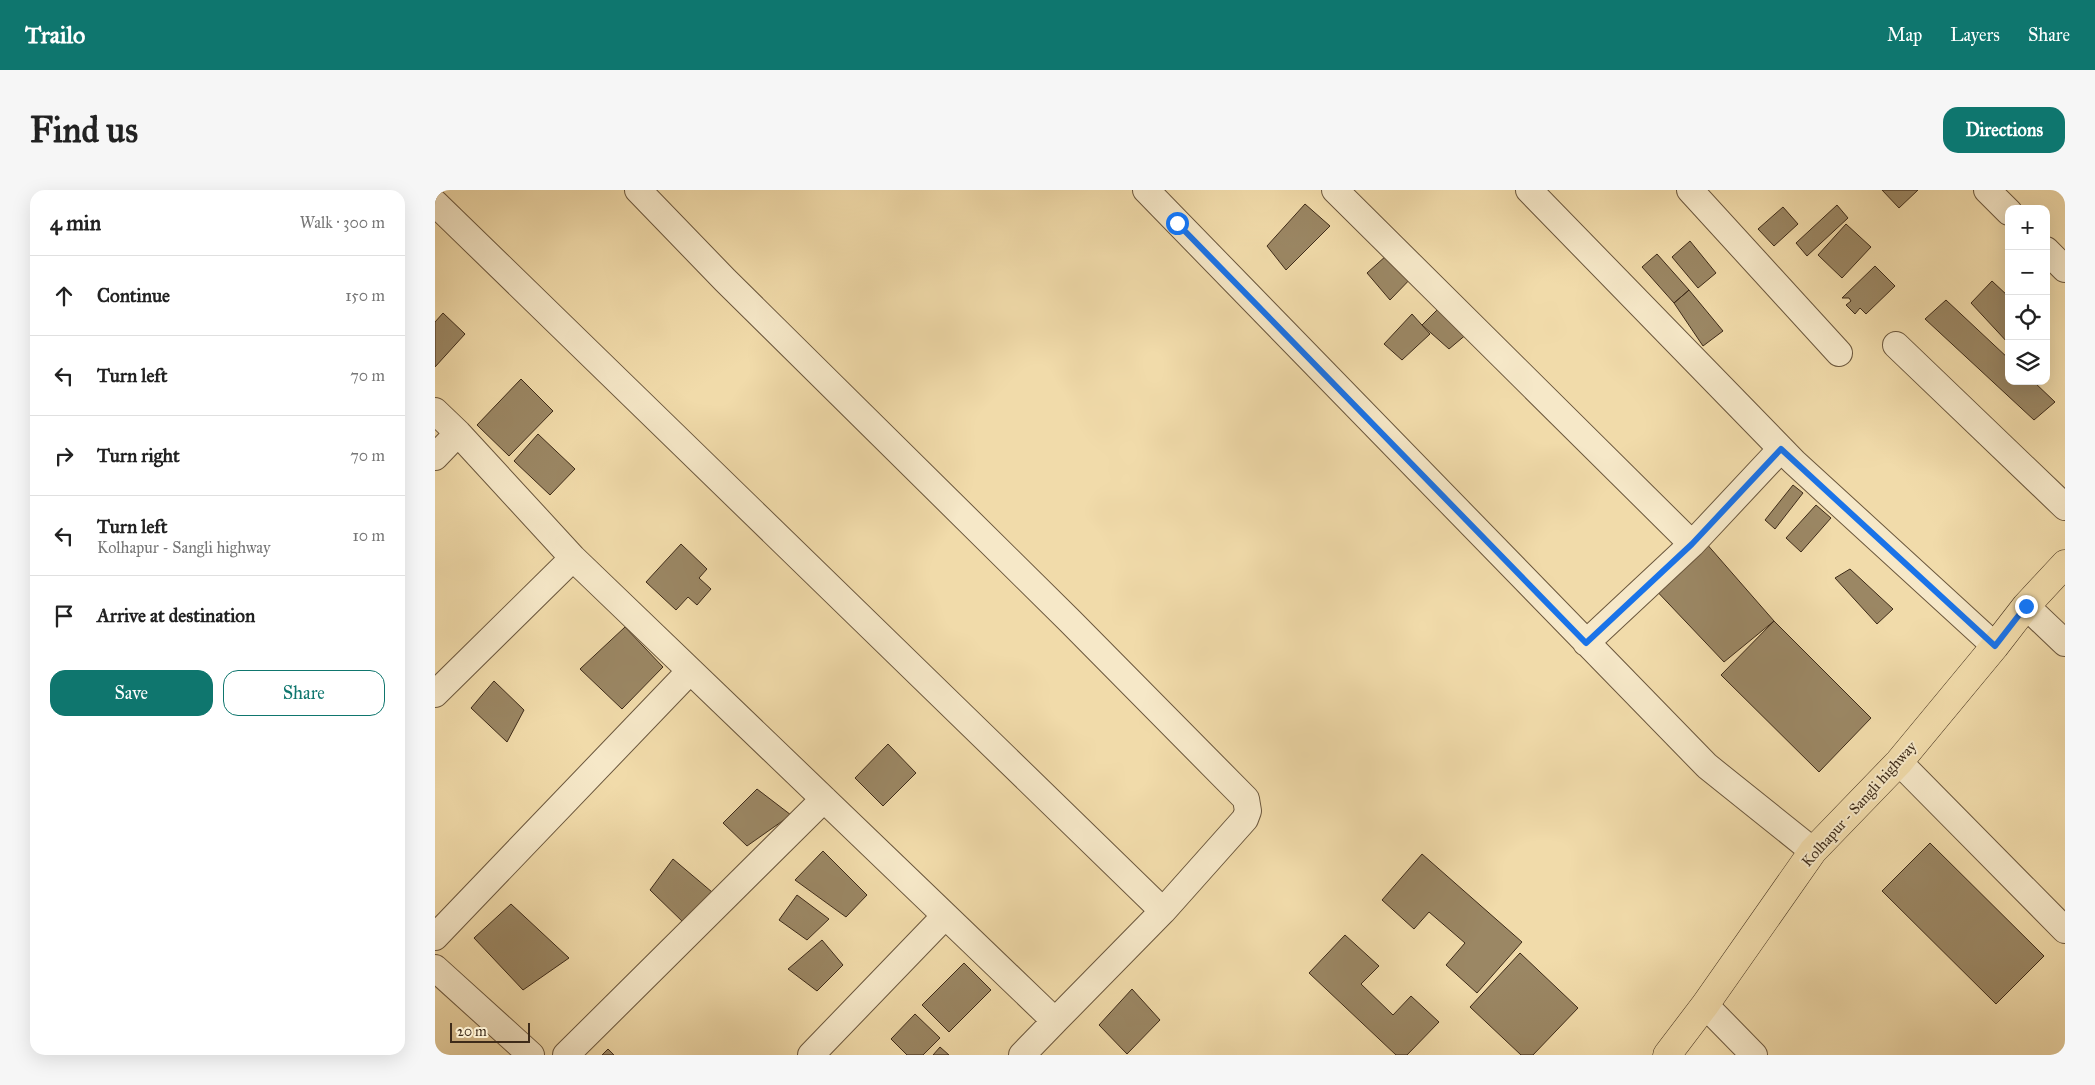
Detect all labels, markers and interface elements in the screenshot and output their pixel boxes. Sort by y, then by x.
text: Trailo [25,20,85,50]
text: Map [1887,24,1922,46]
text: Layers [1950,24,2000,46]
text: Share [2028,24,2070,46]
button: Directions [1943,107,2065,153]
text: Find us [30,109,138,152]
map controls [2005,205,2050,385]
button: + [2005,205,2050,250]
text: 4 min [50,210,101,236]
route start [1166,212,1189,235]
text: Walk · 300 m [300,213,385,232]
button: − [2005,250,2050,295]
icon: ahead [50,282,78,310]
text: Continue [97,284,170,307]
text: 150 m [345,286,385,305]
button: locate [2005,295,2050,340]
button: layers [2005,340,2050,385]
icon: left [50,362,78,390]
text: Turn left [97,364,167,387]
text: 70 m [350,366,385,385]
icon: right [50,442,78,470]
text: Turn right [97,444,180,467]
text: 70 m [350,446,385,465]
text: Turn left [97,515,167,538]
icon: left [50,522,78,550]
text: 10 m [353,526,385,545]
text: Kolhapur - Sangli highway [97,538,270,557]
route end [2015,595,2038,618]
icon: arrive [50,602,78,630]
text: Arrive at destination [97,604,255,627]
button: Save [50,670,213,716]
button: Share [223,670,385,716]
street label: Kolhapur - Sangli highway [1798,737,1921,870]
scale bar [450,1020,530,1043]
text: 20 m [457,1023,487,1040]

